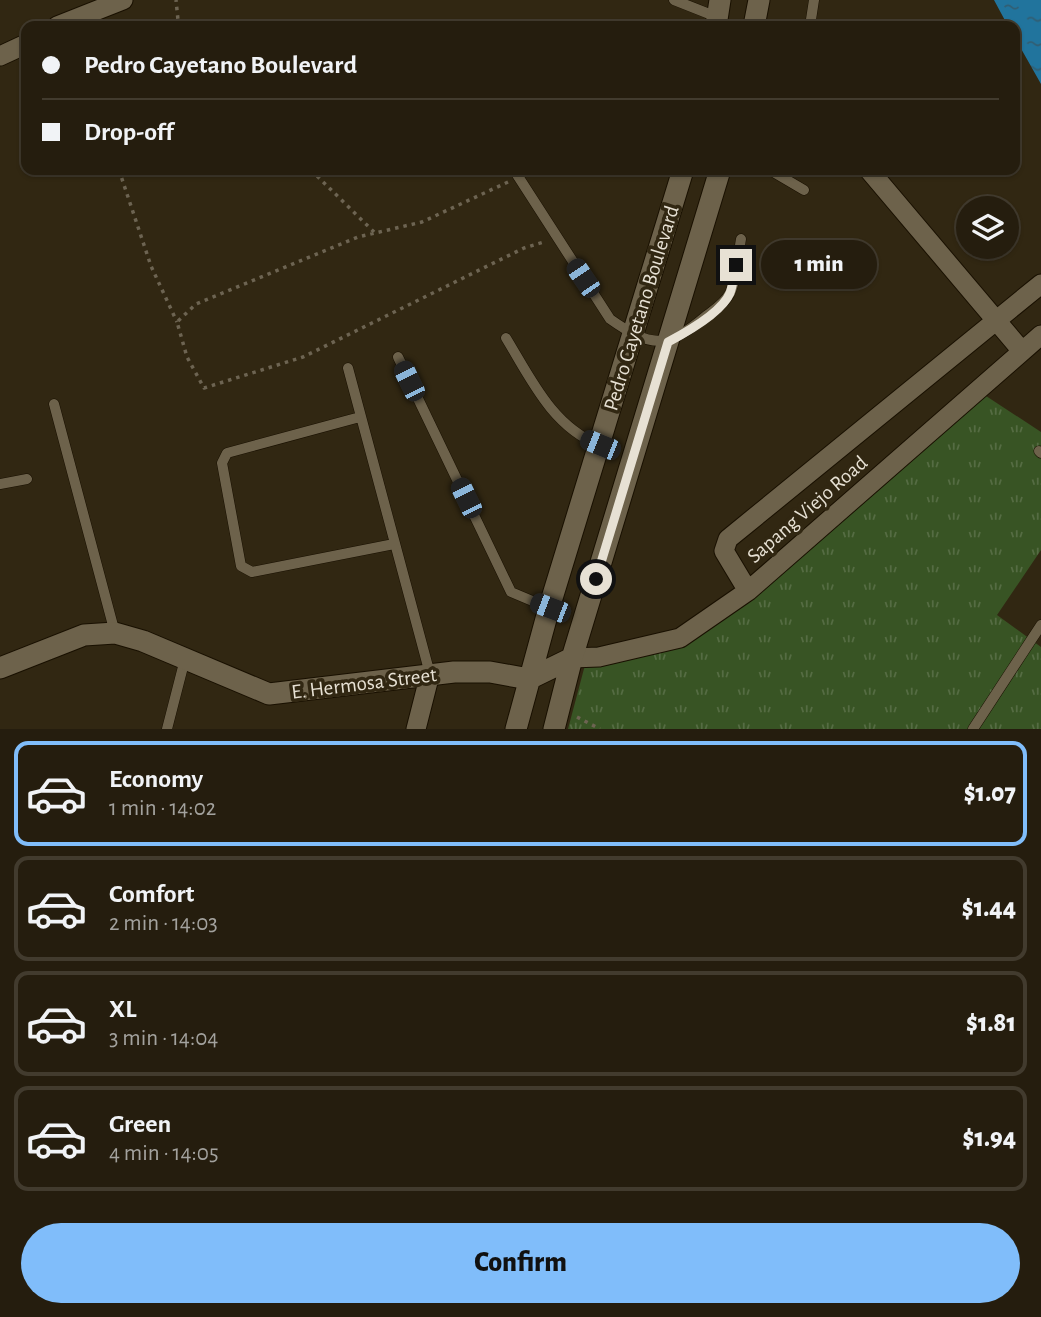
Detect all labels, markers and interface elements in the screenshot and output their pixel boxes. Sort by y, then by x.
text: Pedro Cayetano Boulevard [84,52,357,78]
text: Drop-off [84,119,173,145]
map controls [956,196,1019,259]
button: layers [956,196,1019,259]
street label: Pedro Cayetano Boulevard [600,203,683,413]
callout: 1 min [760,240,876,290]
route end [720,249,752,281]
text: 1 min [795,253,843,276]
car [563,255,604,301]
car [391,358,428,404]
car [577,427,624,463]
street label: Sapang Viejo Road [743,452,872,567]
car [448,475,485,521]
route start [580,563,612,595]
car [527,591,574,625]
street label: E. Hermosa Street [290,664,438,703]
icon: car [25,762,88,825]
text: Economy [109,766,203,792]
text: $1.07 [964,780,1016,806]
text: 1 min · 14:02 [109,797,216,820]
icon: car [25,877,88,940]
text: Comfort [109,881,194,907]
text: $1.44 [962,895,1016,921]
text: 2 min · 14:03 [109,912,218,935]
icon: car [25,992,88,1055]
text: XL [109,996,136,1022]
text: $1.81 [966,1010,1016,1036]
text: 3 min · 14:04 [109,1027,218,1050]
icon: car [25,1107,88,1170]
text: Green [109,1111,171,1137]
text: $1.94 [963,1125,1016,1151]
text: 4 min · 14:05 [109,1142,219,1165]
button: Confirm [21,1223,1020,1303]

